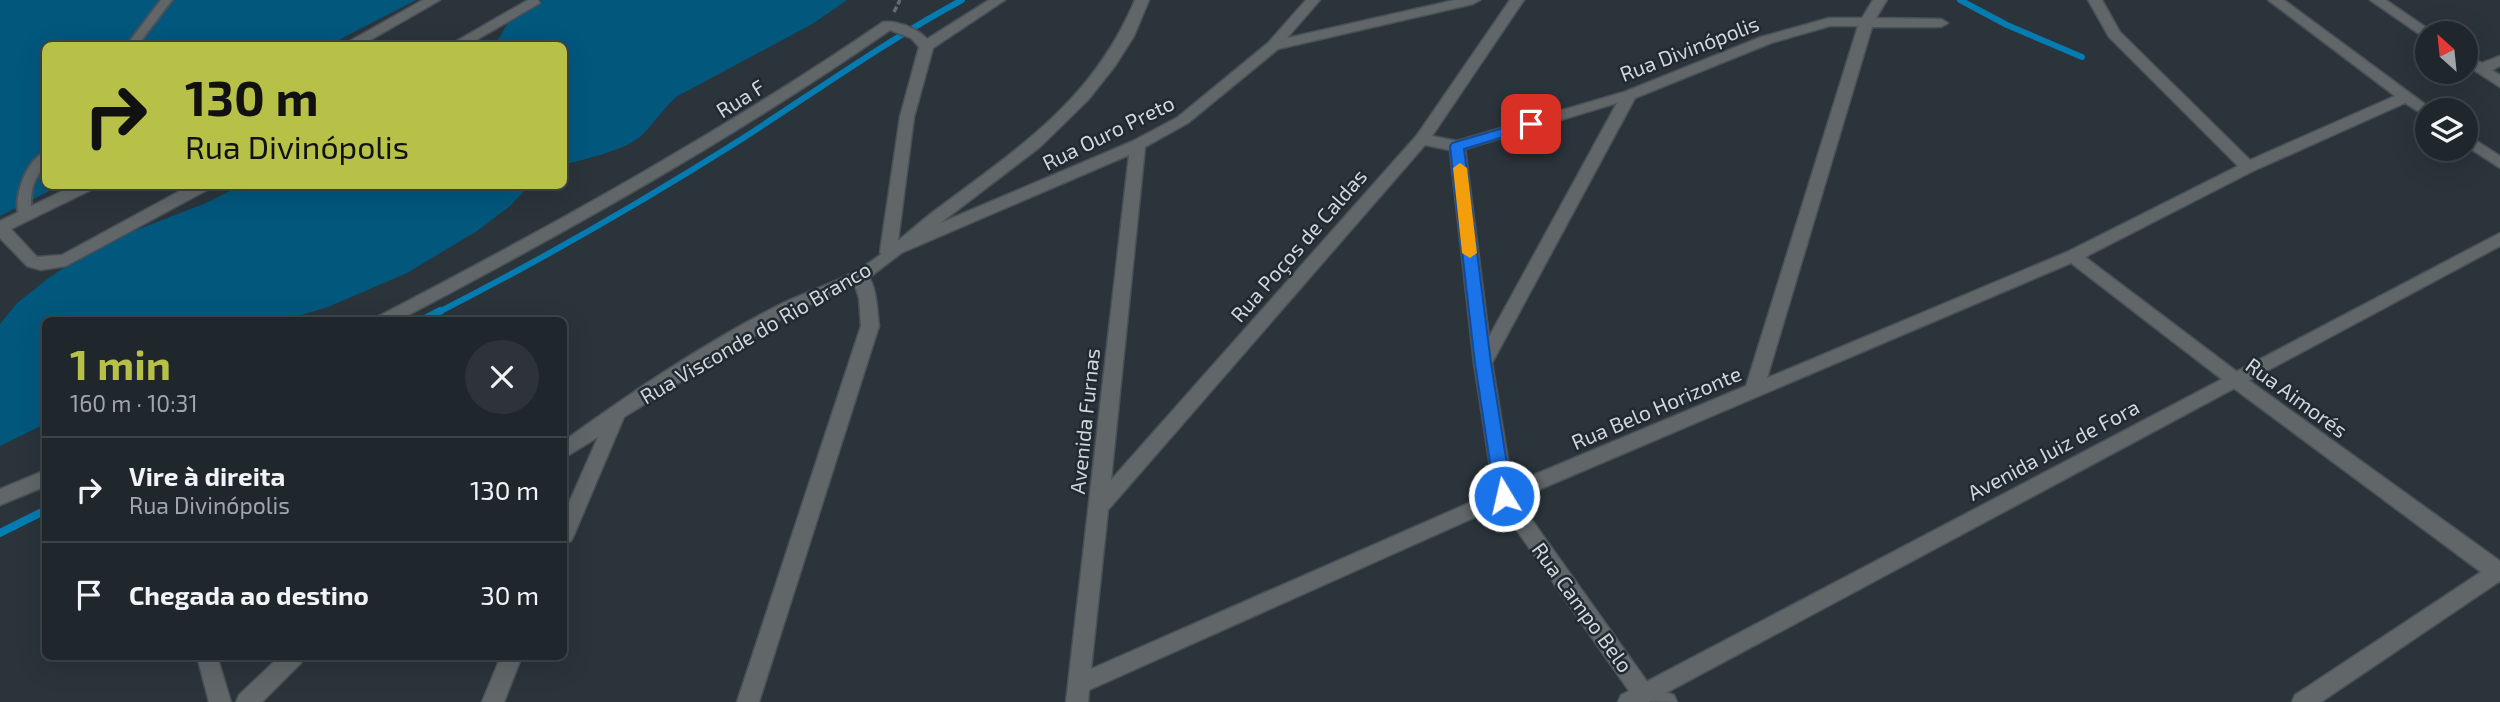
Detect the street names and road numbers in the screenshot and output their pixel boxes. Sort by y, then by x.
street label: Rua Divinópolis [1616,10,1762,86]
street label: Rua F [711,73,769,123]
street label: Rua Ouro Preto [1038,89,1178,175]
street label: Rua Poços de Caldas [1225,163,1373,328]
street label: Rua Visconde do Rio Branco [635,256,875,408]
street label: Avenida Furnas [1064,347,1104,495]
street label: Rua Aimorés [2241,352,2353,442]
street label: Rua Belo Horizonte [1567,360,1745,454]
street label: Avenida Juiz de Fora [1963,393,2143,505]
street label: Rua Campo Belo [1528,537,1638,677]

